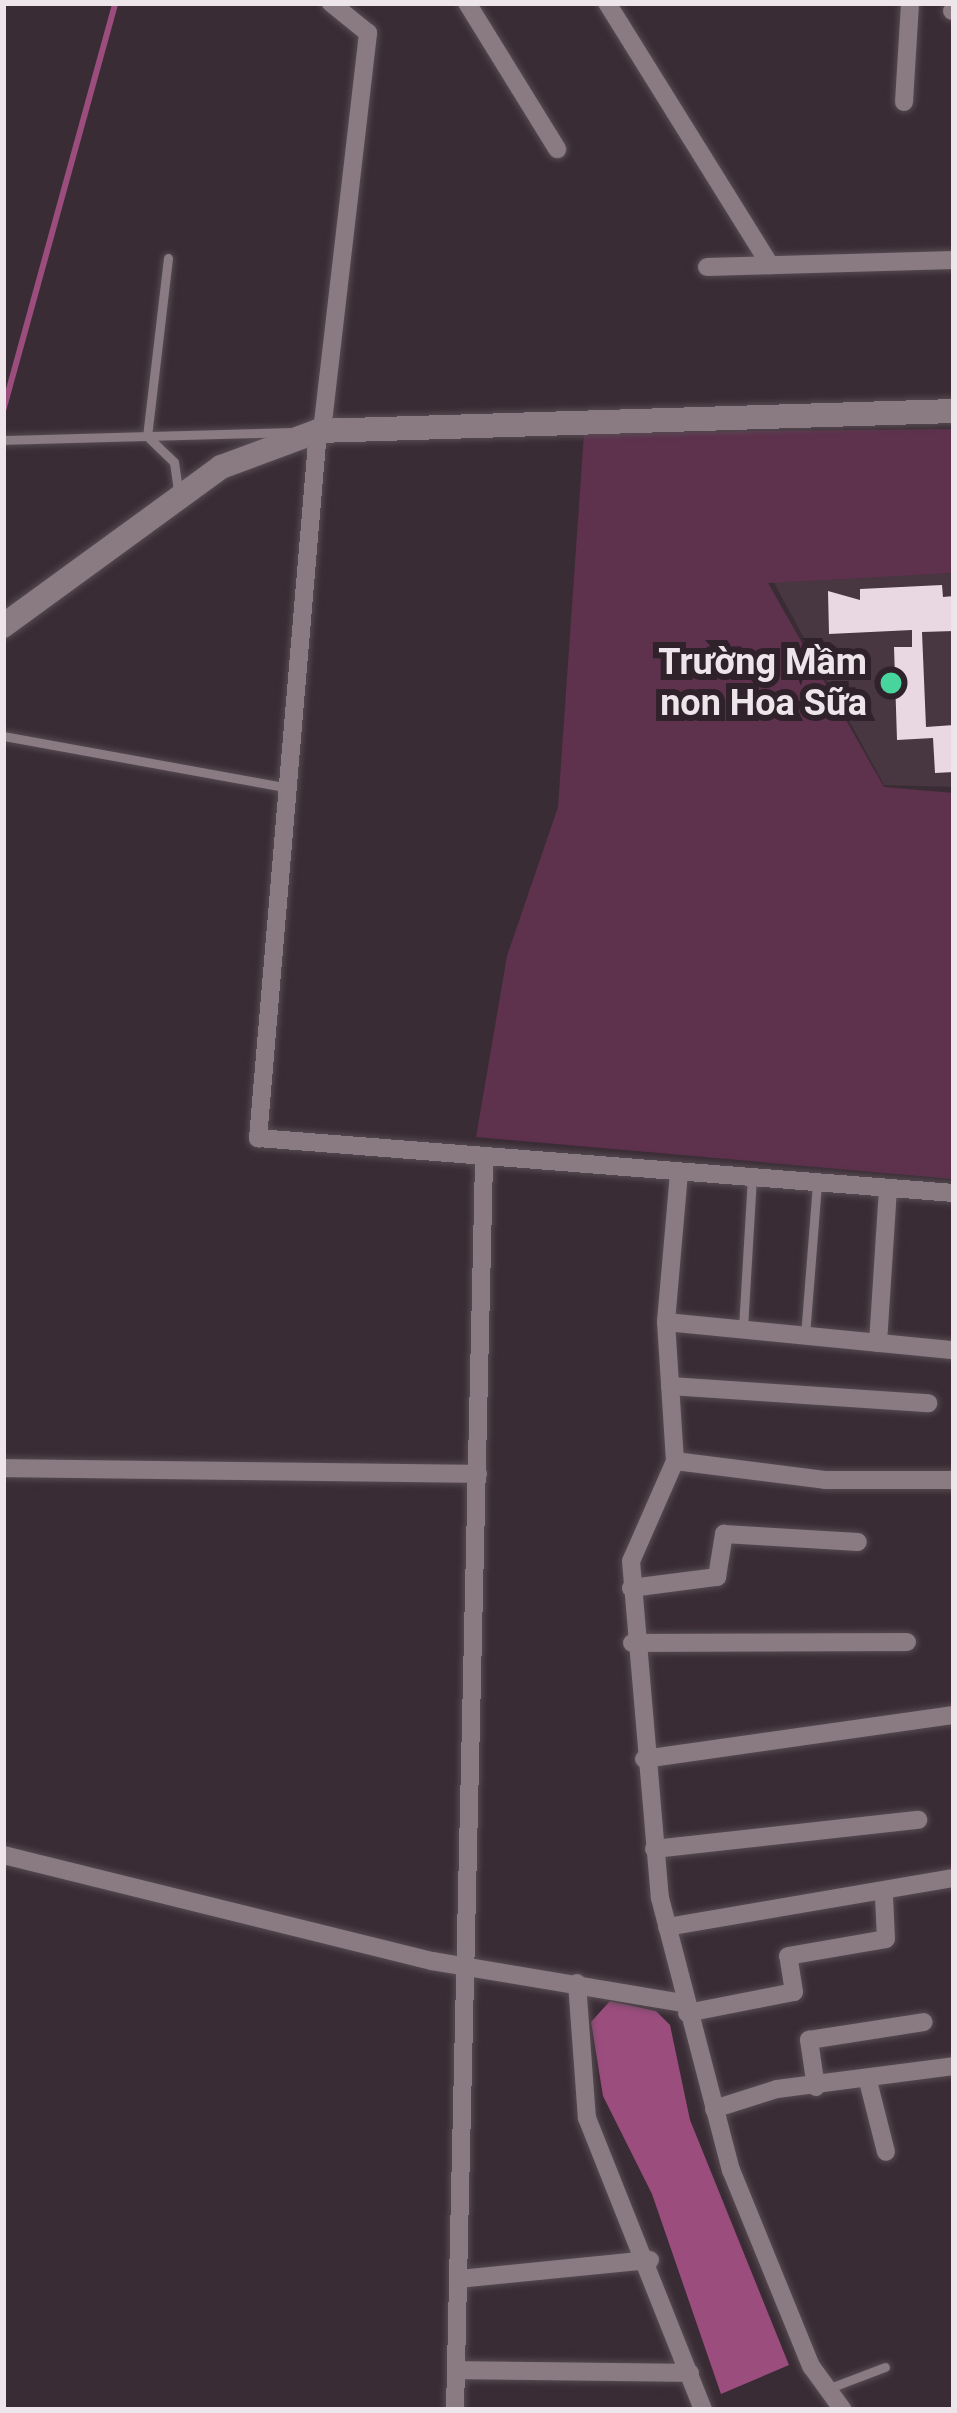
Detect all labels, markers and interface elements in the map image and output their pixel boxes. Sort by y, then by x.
place label: Trường Mầm non Hoa Sữa [658,640,867,725]
marker: Trường Mầm non Hoa Sữa [878,670,904,696]

